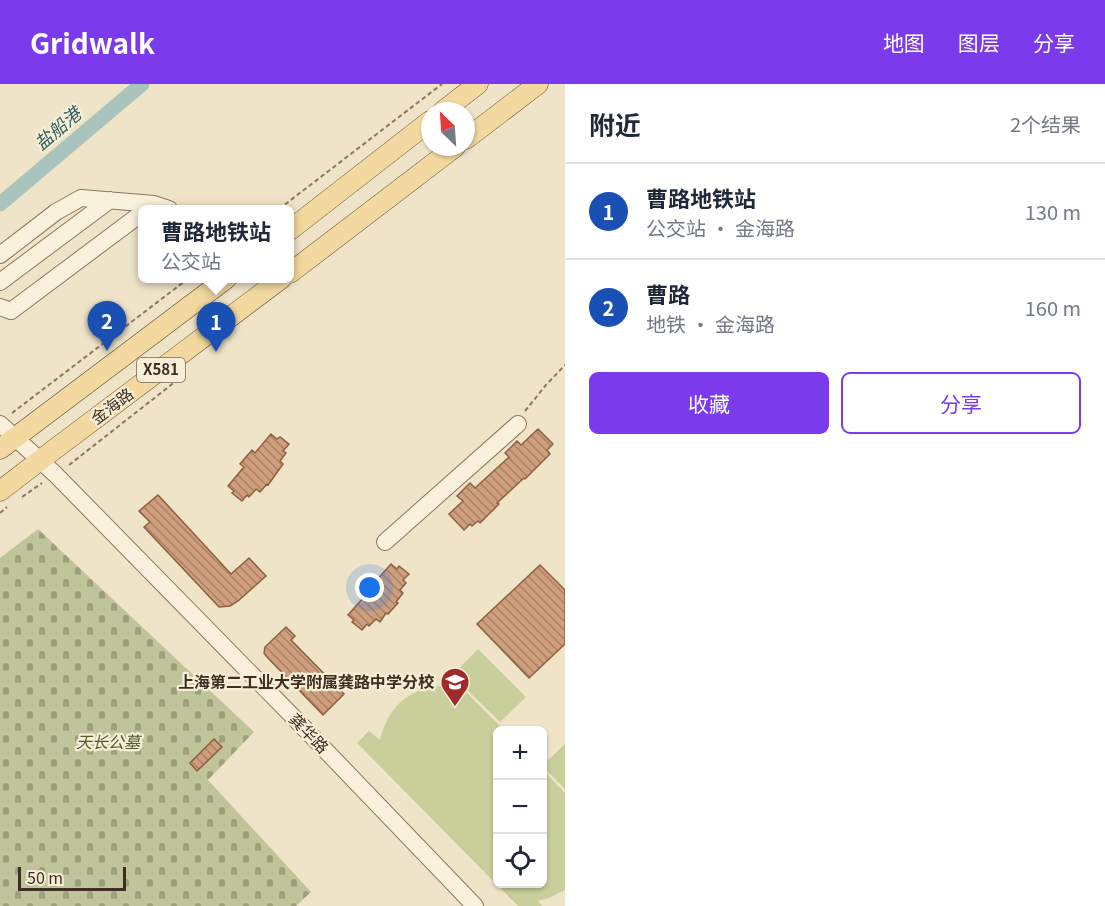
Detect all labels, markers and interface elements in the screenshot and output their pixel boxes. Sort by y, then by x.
text: Gridwalk [30,22,155,62]
text: 地图 [883,27,925,57]
text: 图层 [958,27,1000,57]
text: 分享 [1033,27,1075,57]
water label: 盐船港 [28,98,88,155]
north arrow [421,102,475,156]
text: 附近 [589,105,641,142]
text: 2个结果 [1010,109,1081,138]
text: 曹路地铁站 [646,181,756,213]
text: 1 [603,197,614,226]
text: 130 m [1025,197,1081,226]
popup [138,205,294,283]
text: 公交站 · 金海路 [646,213,795,242]
text: 曹路地铁站 [161,214,271,246]
text: 公交站 [161,246,221,275]
text: 曹路 [646,277,690,309]
text: 2 [603,293,614,322]
text: 160 m [1025,293,1081,322]
pin: 2 [88,302,126,351]
pin: 1 [196,302,236,352]
text: 地铁 · 金海路 [646,309,775,338]
road number: X581 [137,358,185,382]
button: 收藏 [589,372,829,434]
button: 分享 [841,372,1081,434]
street label: 金海路 [85,381,138,429]
your location [355,573,384,602]
school or university icon: 上海第二工业大学附属龚路中学分校 [439,666,471,708]
place label: 上海第二工业大学附属龚路中学分校 [178,669,435,693]
street label: 龚华路 [284,707,335,758]
map controls [493,726,547,888]
button: + [493,726,547,780]
park label: 天长公墓 [76,729,143,753]
button: − [493,780,547,834]
button: locate [493,834,547,888]
scale bar [18,864,126,892]
text: 50 m [27,865,63,889]

